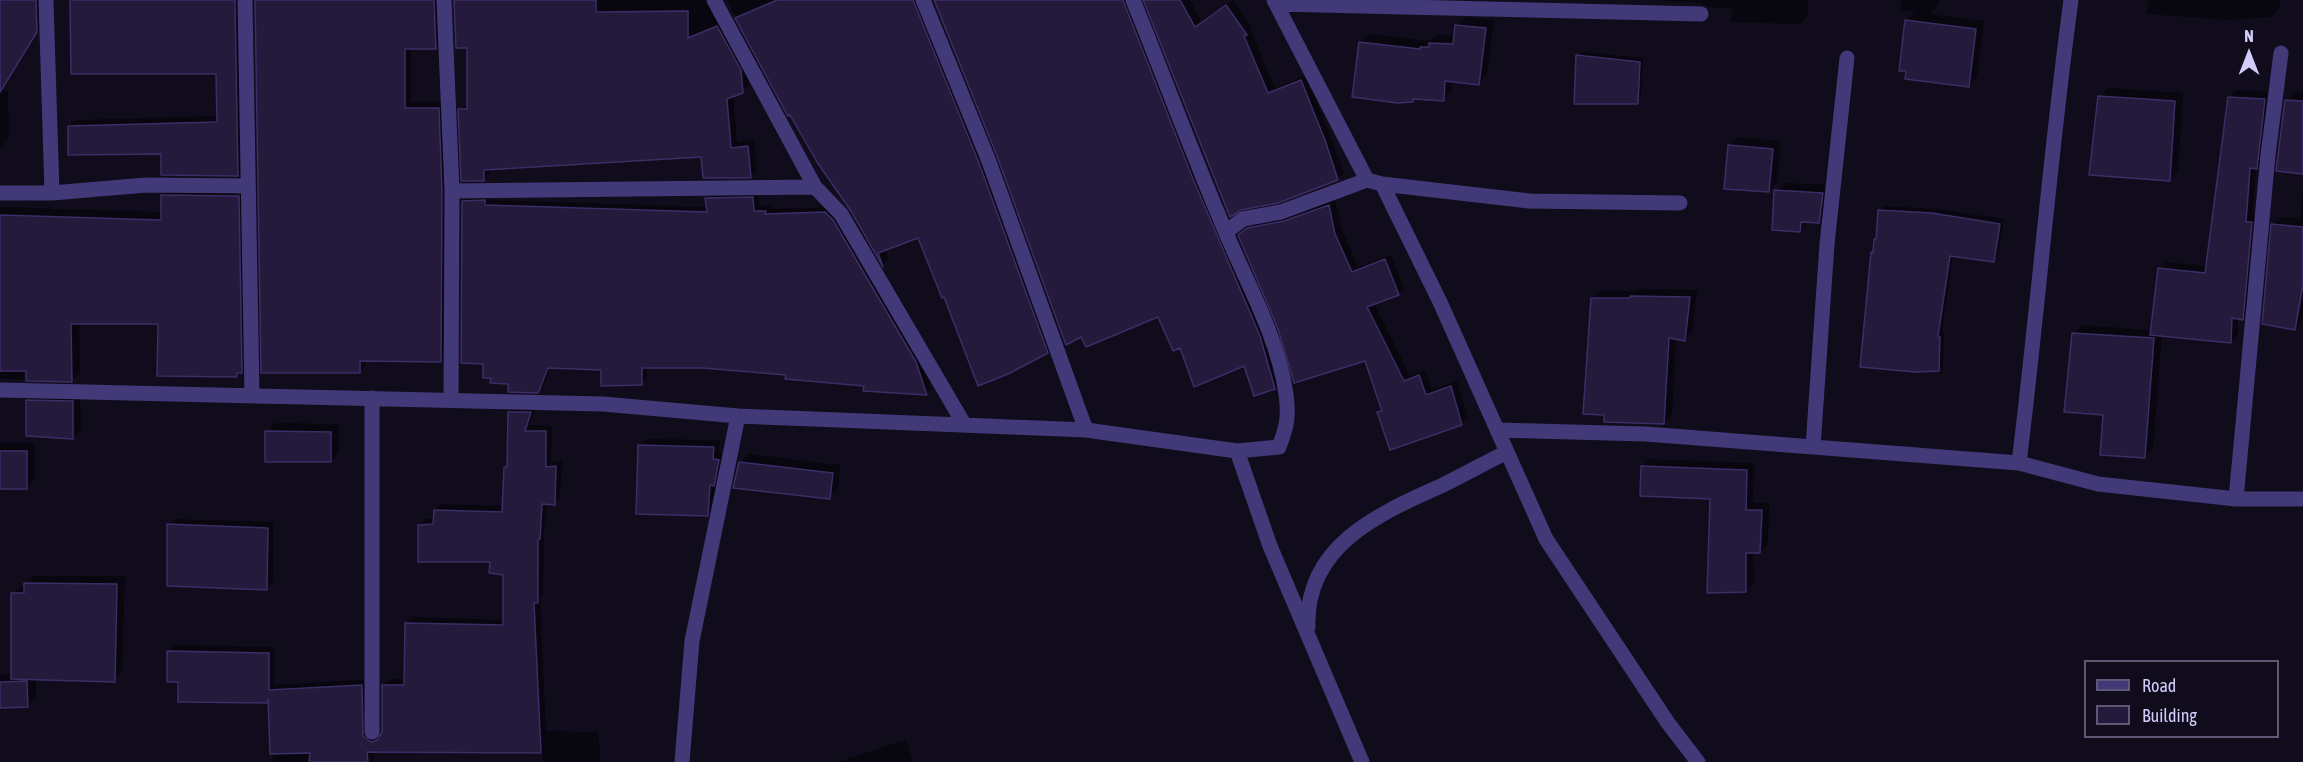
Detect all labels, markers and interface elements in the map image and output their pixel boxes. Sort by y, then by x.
north arrow [2219,24,2279,84]
text: N [2244,27,2254,45]
legend [2084,660,2279,738]
text: Road [2142,675,2176,696]
text: Building [2142,705,2197,726]

